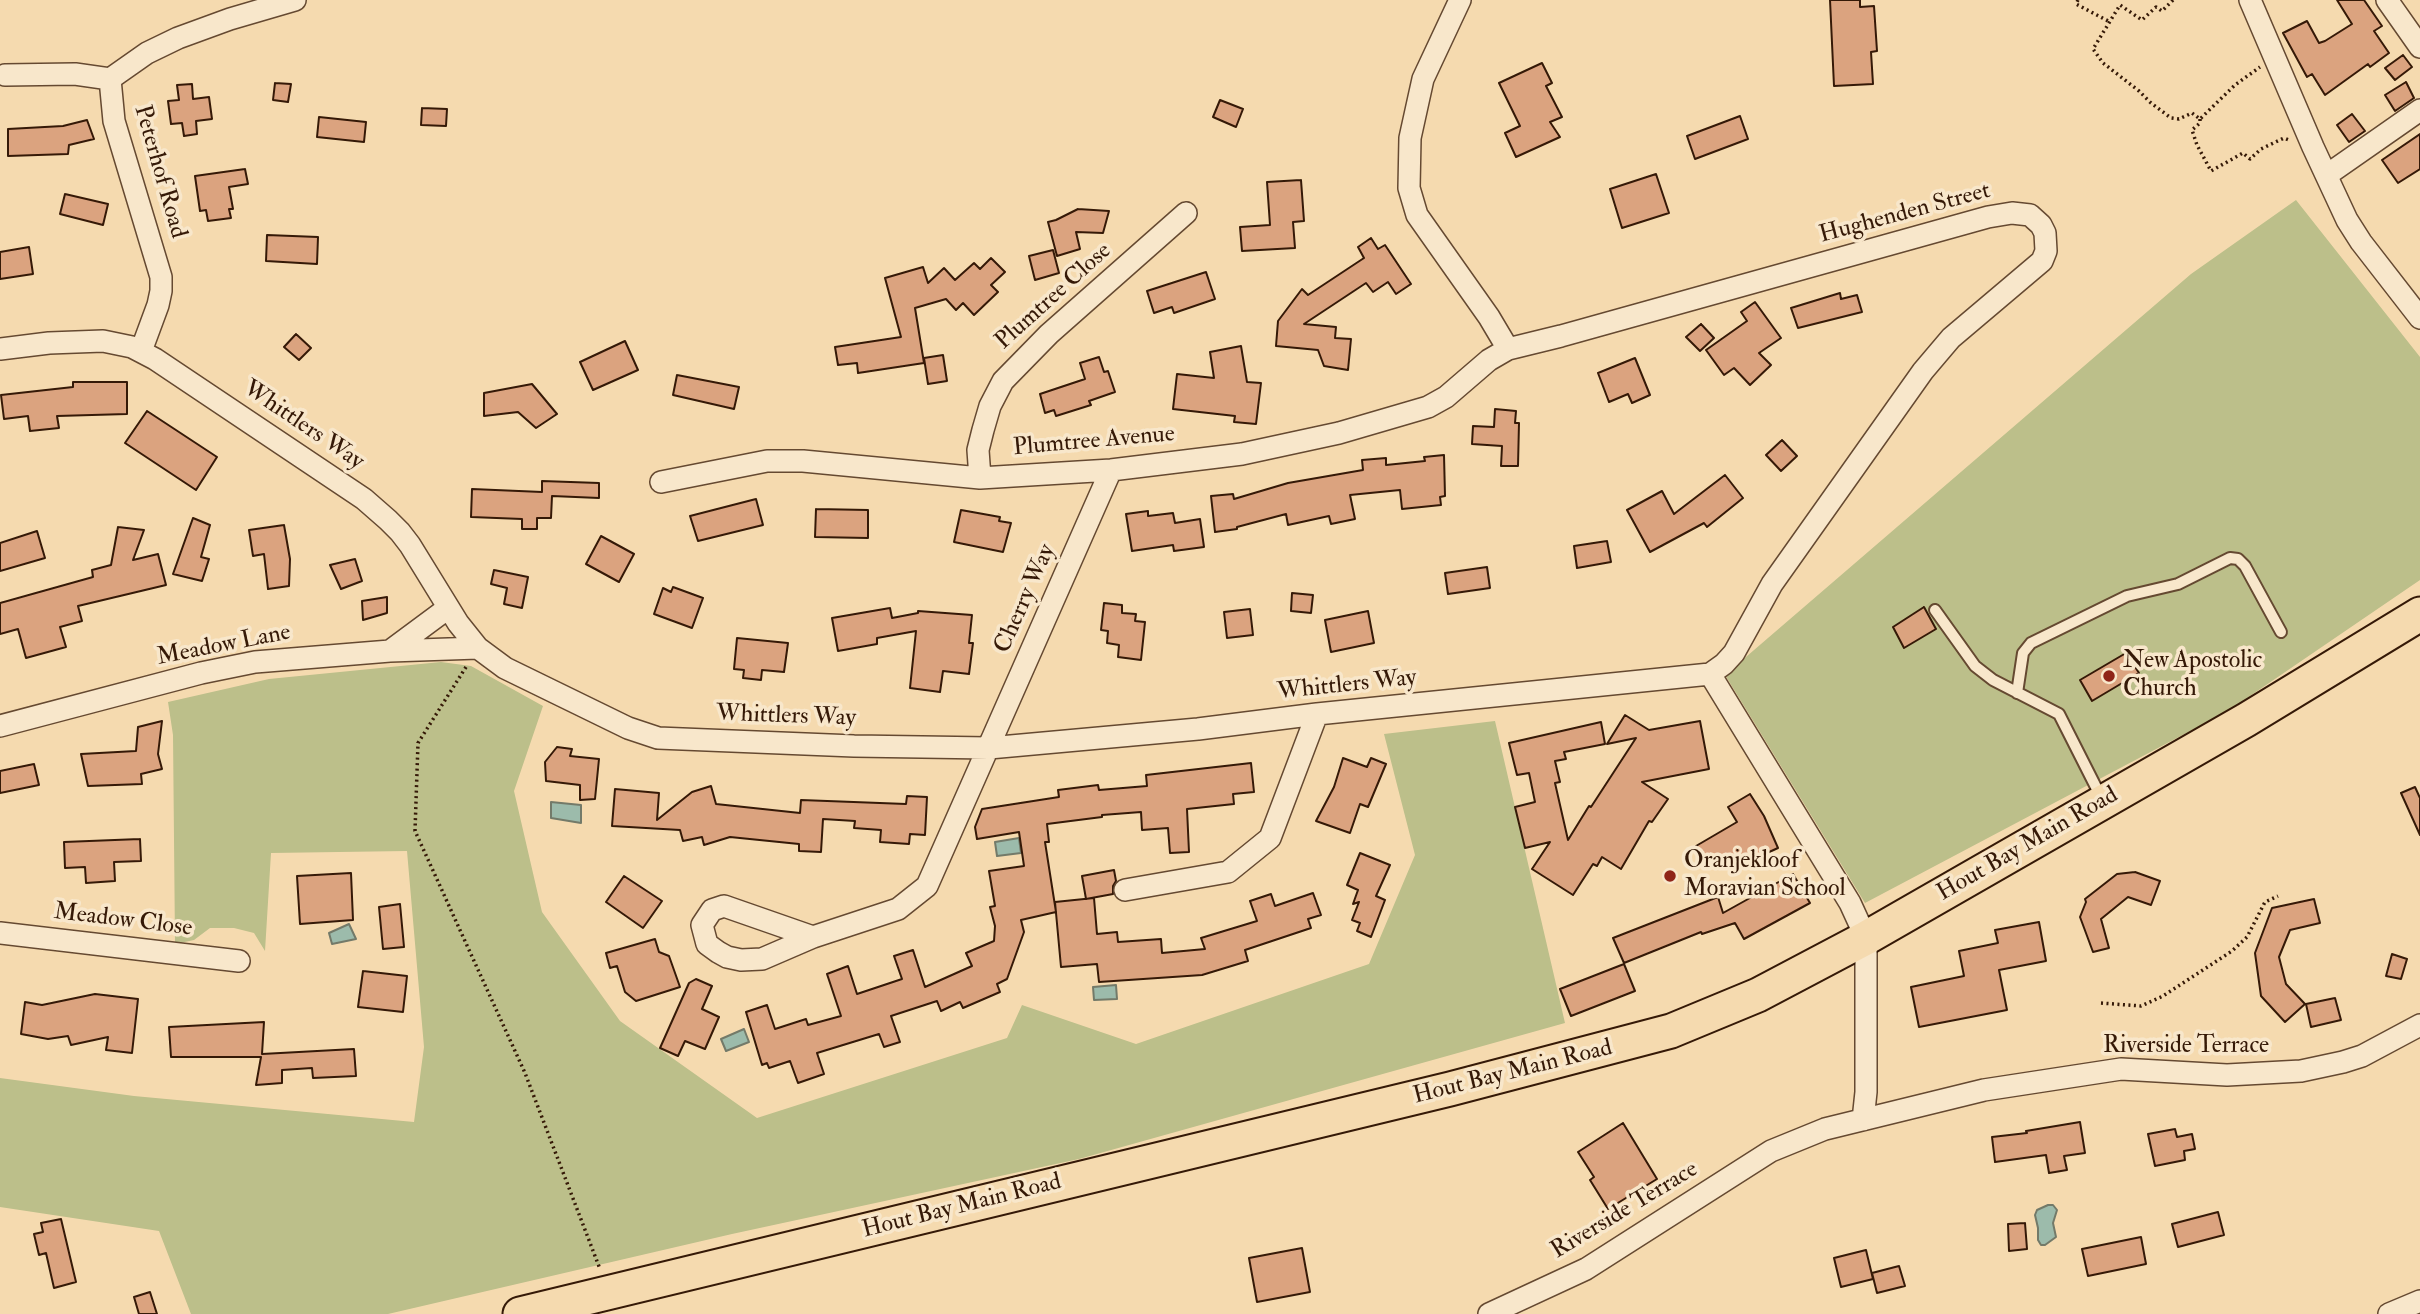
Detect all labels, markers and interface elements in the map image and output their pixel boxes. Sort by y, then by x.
street label: Peterhof Road [126,102,192,242]
street label: Hughenden Street [1816,177,1994,251]
street label: Plumtree Close [990,237,1118,357]
street label: Whittlers Way [237,375,369,477]
street label: Plumtree Avenue [1012,421,1176,463]
street label: Cherry Way [989,540,1063,658]
street label: Meadow Lane [155,619,293,673]
place label: New Apostolic Church [2123,648,2262,704]
street label: Whittlers Way [1276,664,1418,708]
marker: New Apostolic Church [2101,668,2117,684]
street label: Whittlers Way [716,700,856,734]
street label: Hout Bay Main Road [1932,782,2124,908]
place label: Oranjekloof Moravian School [1684,848,1846,904]
marker: Oranjekloof Moravian School [1662,868,1678,884]
street label: Meadow Close [52,898,194,944]
street label: Riverside Terrace [2103,1033,2269,1061]
street label: Hout Bay Main Road [1411,1034,1615,1112]
street label: Riverside Terrace [1546,1156,1704,1266]
street label: Hout Bay Main Road [860,1168,1064,1246]

